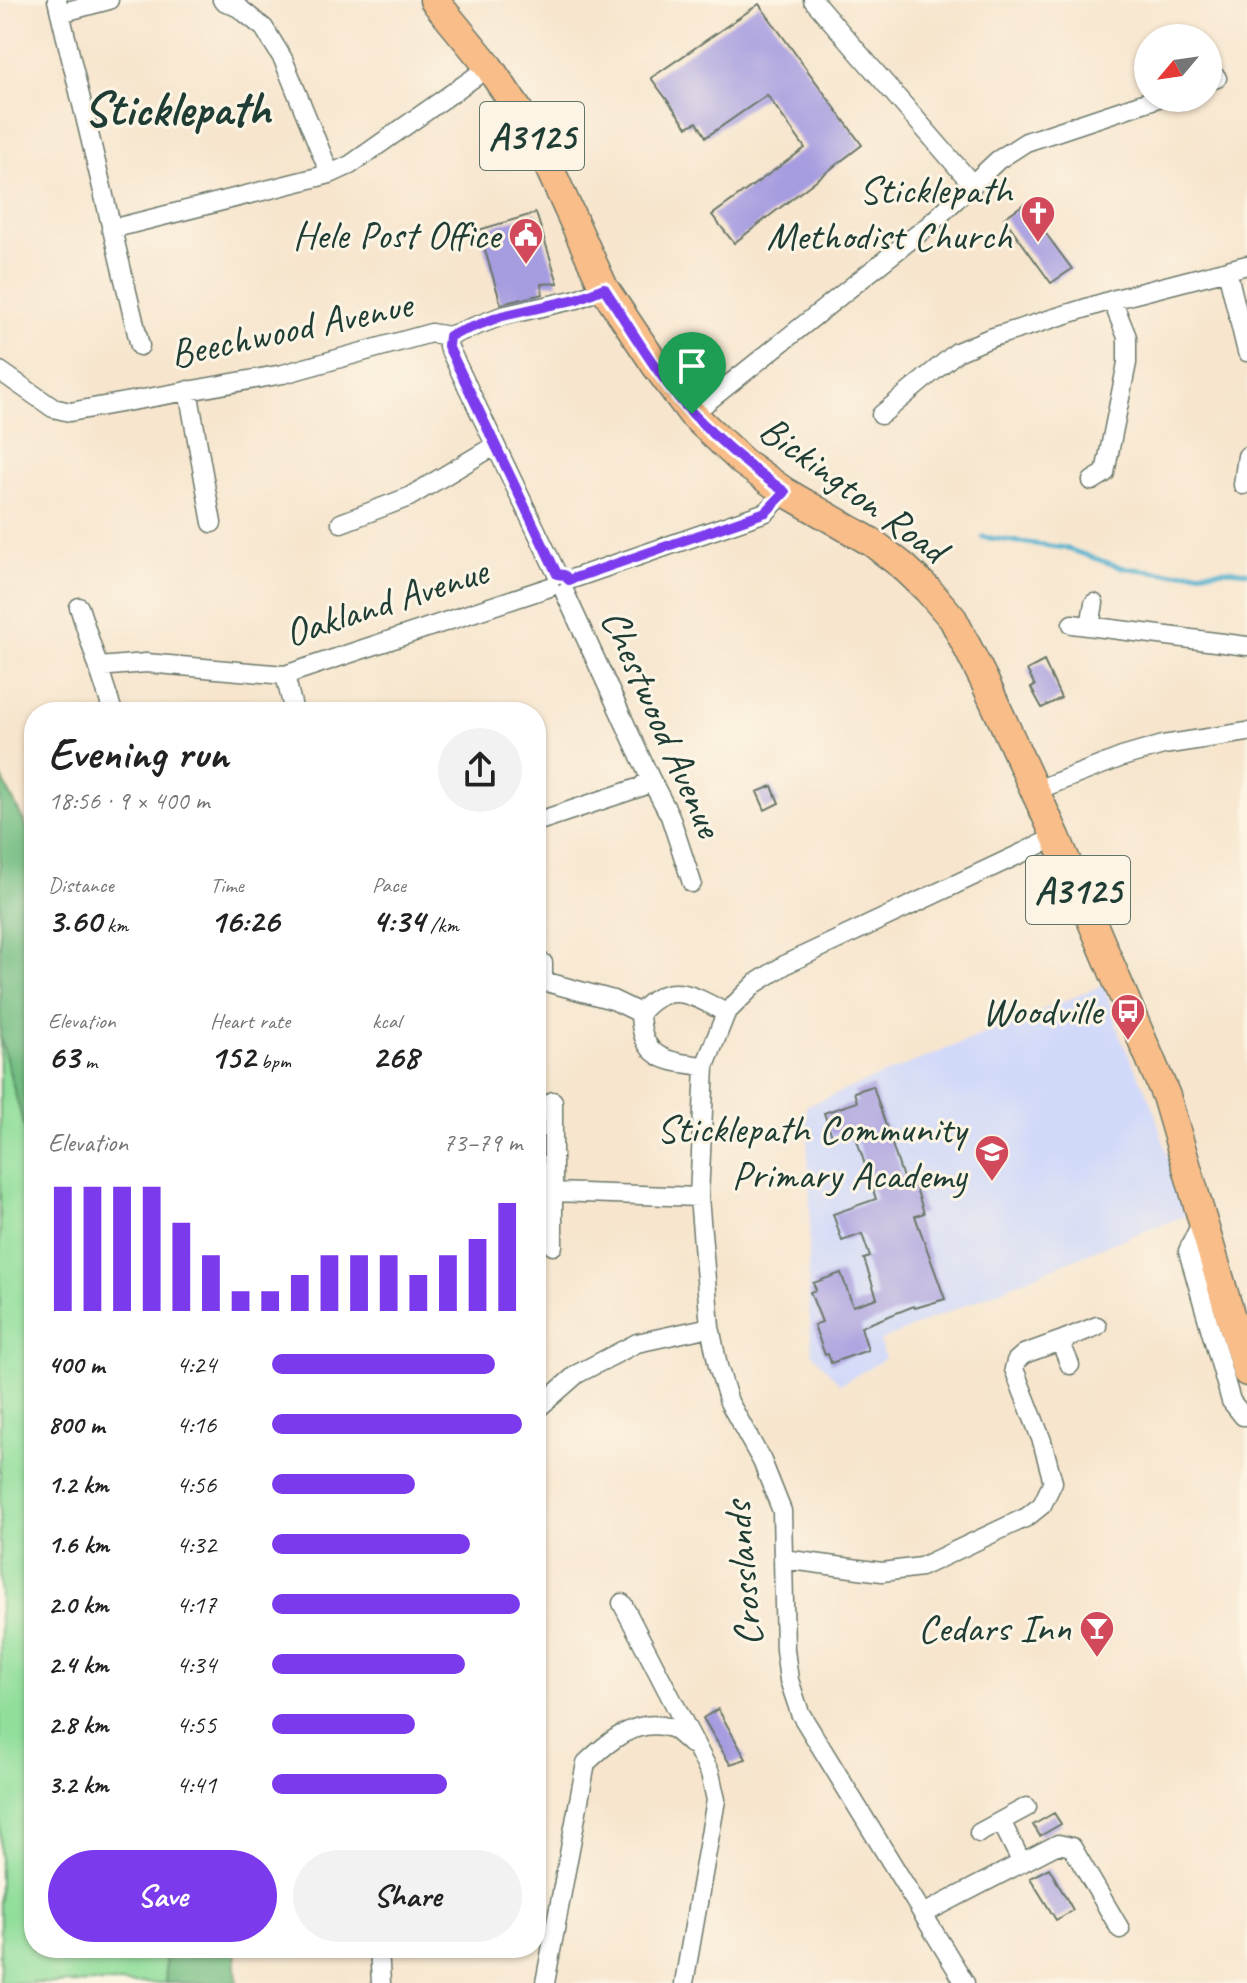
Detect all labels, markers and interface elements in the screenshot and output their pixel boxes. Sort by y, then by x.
north arrow [1134,24,1222,112]
map controls [1134,24,1222,112]
district label: Sticklepath [84,79,273,139]
road number: A3125 [480,102,584,170]
place label: Sticklepath Methodist Church [766,165,1014,261]
church icon: Sticklepath Methodist Church [1019,194,1057,244]
place label: Hele Post Office [293,210,503,260]
public building icon: Hele Post Office [507,216,545,266]
street label: Beechwood Avenue [166,278,419,379]
pin [658,332,726,414]
icon: arrive [670,344,714,388]
street label: Bickington Road [750,404,961,577]
street label: Oakland Avenue [278,545,497,658]
street label: Chestwood Avenue [590,601,736,847]
text: Evening run [48,726,228,781]
button: share [438,728,522,812]
text: 18:56 · 9 × 400 m [48,784,209,817]
road number: A3125 [1026,856,1130,924]
text: Distance [48,871,114,899]
text: Time [210,871,244,899]
text: Pace [372,871,406,899]
text: 3.60 [48,899,101,942]
text: 16:26 [210,899,279,942]
text: 4:34 [372,899,425,942]
text: km [101,911,128,939]
text: /km [425,911,459,939]
place label: Woodville [982,986,1105,1036]
bus stop icon: Woodville [1109,992,1147,1042]
text: Elevation [48,1007,116,1035]
text: Heart rate [210,1007,290,1035]
text: kcal [372,1007,401,1035]
text: 63 [48,1035,79,1078]
text: 152 [210,1035,255,1078]
text: 268 [372,1035,419,1078]
text: m [79,1047,97,1075]
text: bpm [255,1047,291,1075]
place label: Sticklepath Community Primary Academy [656,1104,969,1200]
text: Elevation [48,1126,128,1159]
text: 73–79 m [443,1126,522,1159]
school or university icon: Sticklepath Community Primary Academy [973,1133,1011,1183]
text: 400 m [48,1348,104,1381]
text: 4:24 [176,1348,216,1381]
text: 800 m [48,1408,104,1441]
text: 4:16 [176,1408,216,1441]
text: 1.2 km [48,1468,108,1501]
text: 4:56 [176,1468,216,1501]
street label: Crosslands [711,1496,774,1648]
text: 1.6 km [48,1528,109,1561]
text: 4:32 [176,1528,216,1561]
text: 2.0 km [48,1588,108,1621]
text: 4:17 [176,1588,216,1621]
place label: Cedars Inn [918,1603,1072,1653]
bar icon: Cedars Inn [1078,1609,1116,1659]
text: 2.4 km [48,1648,108,1681]
text: 4:34 [176,1648,216,1681]
text: 2.8 km [48,1708,108,1741]
text: 4:55 [176,1708,216,1741]
text: 3.2 km [48,1768,108,1801]
text: 4:41 [176,1768,216,1801]
button: Save [48,1850,277,1942]
button: Share [293,1850,522,1942]

